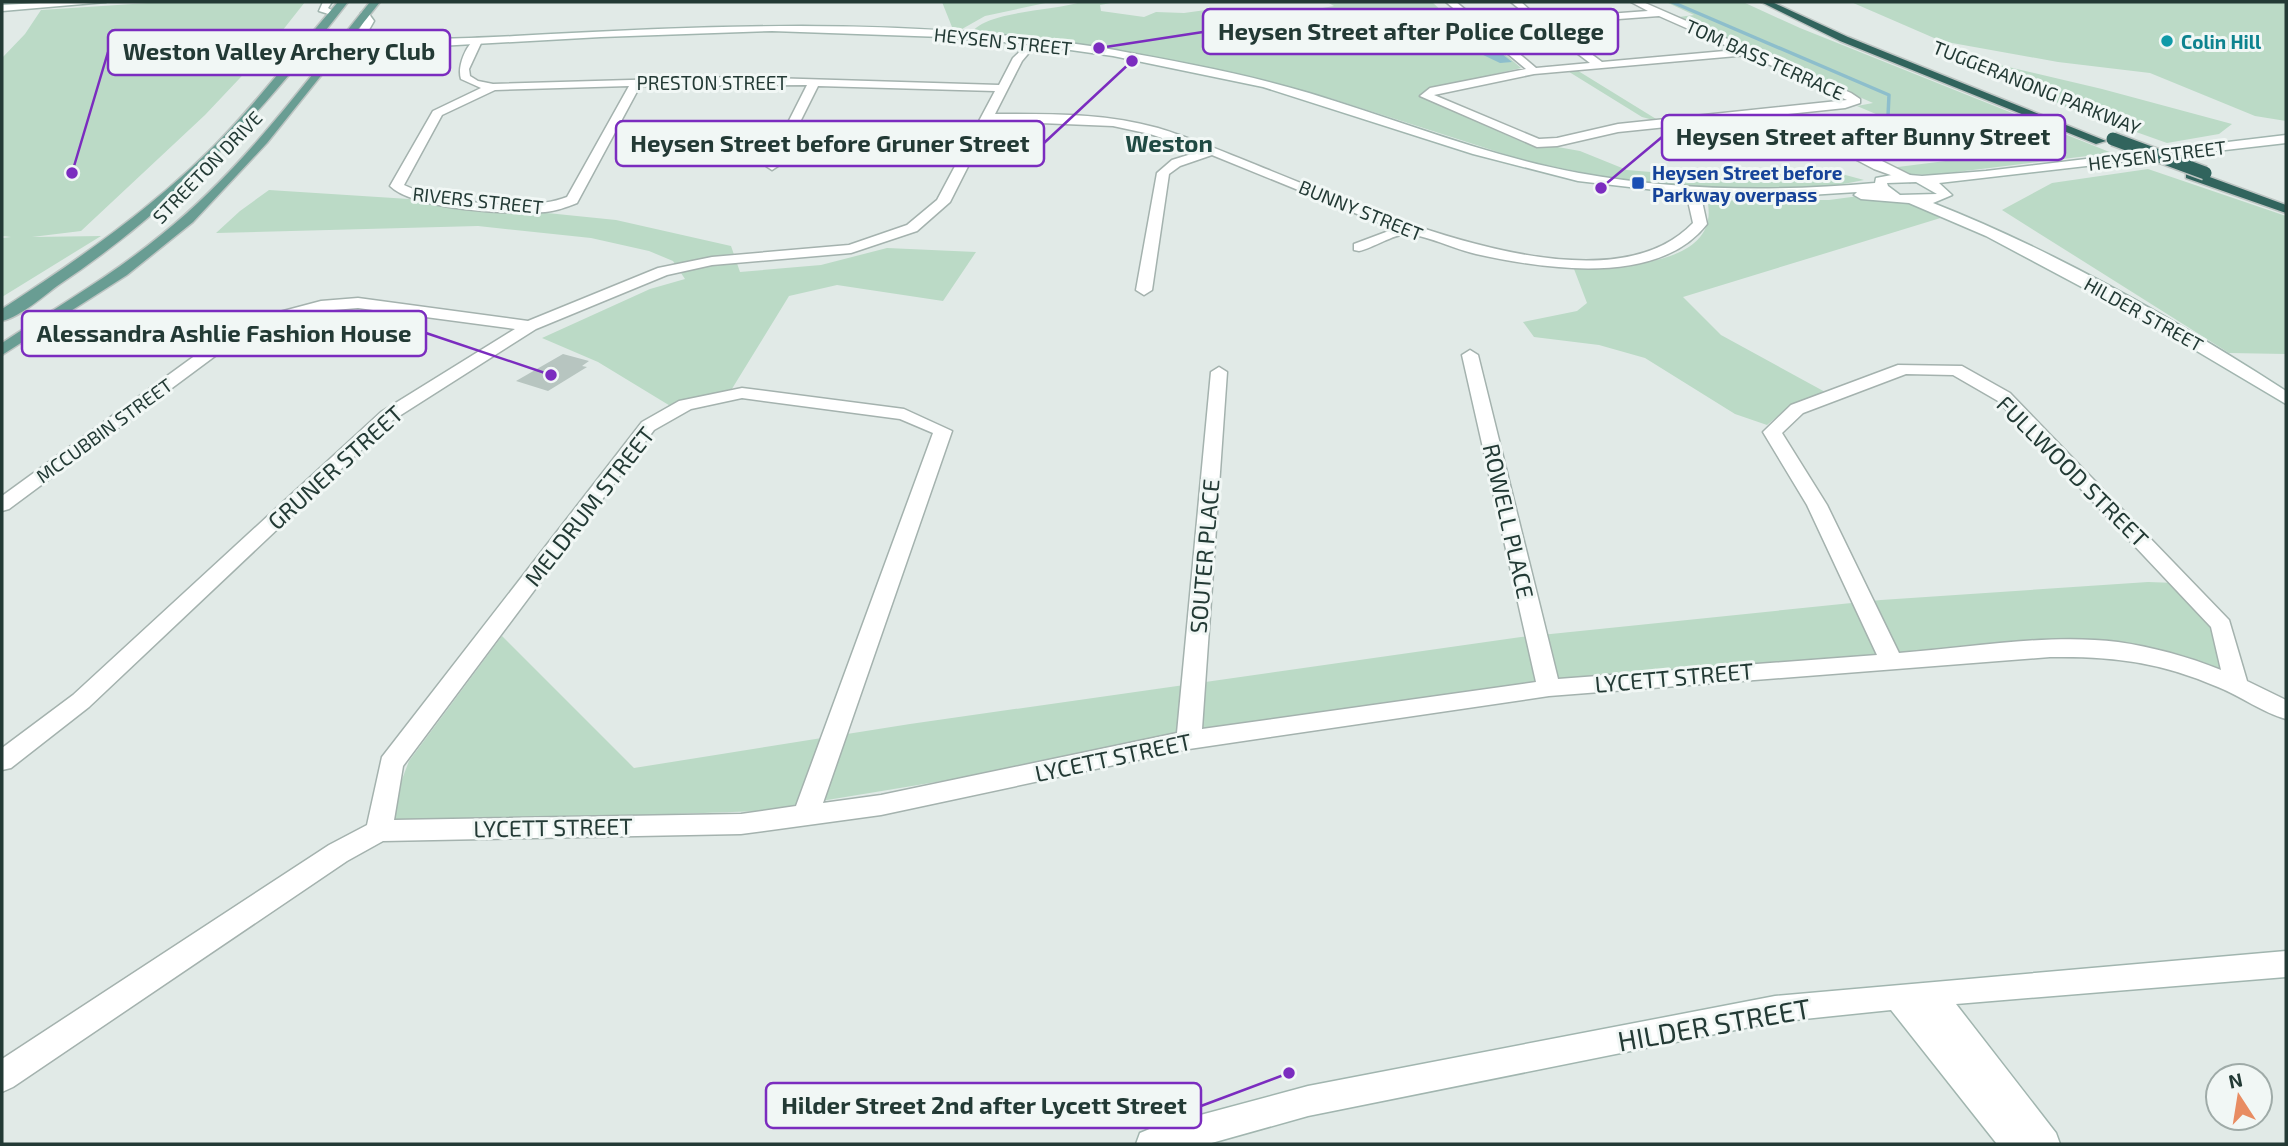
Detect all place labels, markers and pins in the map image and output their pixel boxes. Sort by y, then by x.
callout: Heysen Street after Police College [1203,9,1618,54]
callout: Weston Valley Archery Club [108,30,450,75]
place label: Colin Hill [2181,30,2262,53]
marker: Colin Hill [2159,33,2175,49]
callout: Heysen Street after Bunny Street [1662,115,2065,160]
callout: Heysen Street before Gruner Street [616,121,1044,166]
place label: Heysen Street before Parkway overpass [1652,161,1843,207]
marker: Heysen Street before Parkway overpass [1630,175,1646,191]
callout: Alessandra Ashlie Fashion House [22,311,426,356]
callout: Hilder Street 2nd after Lycett Street [766,1083,1201,1128]

